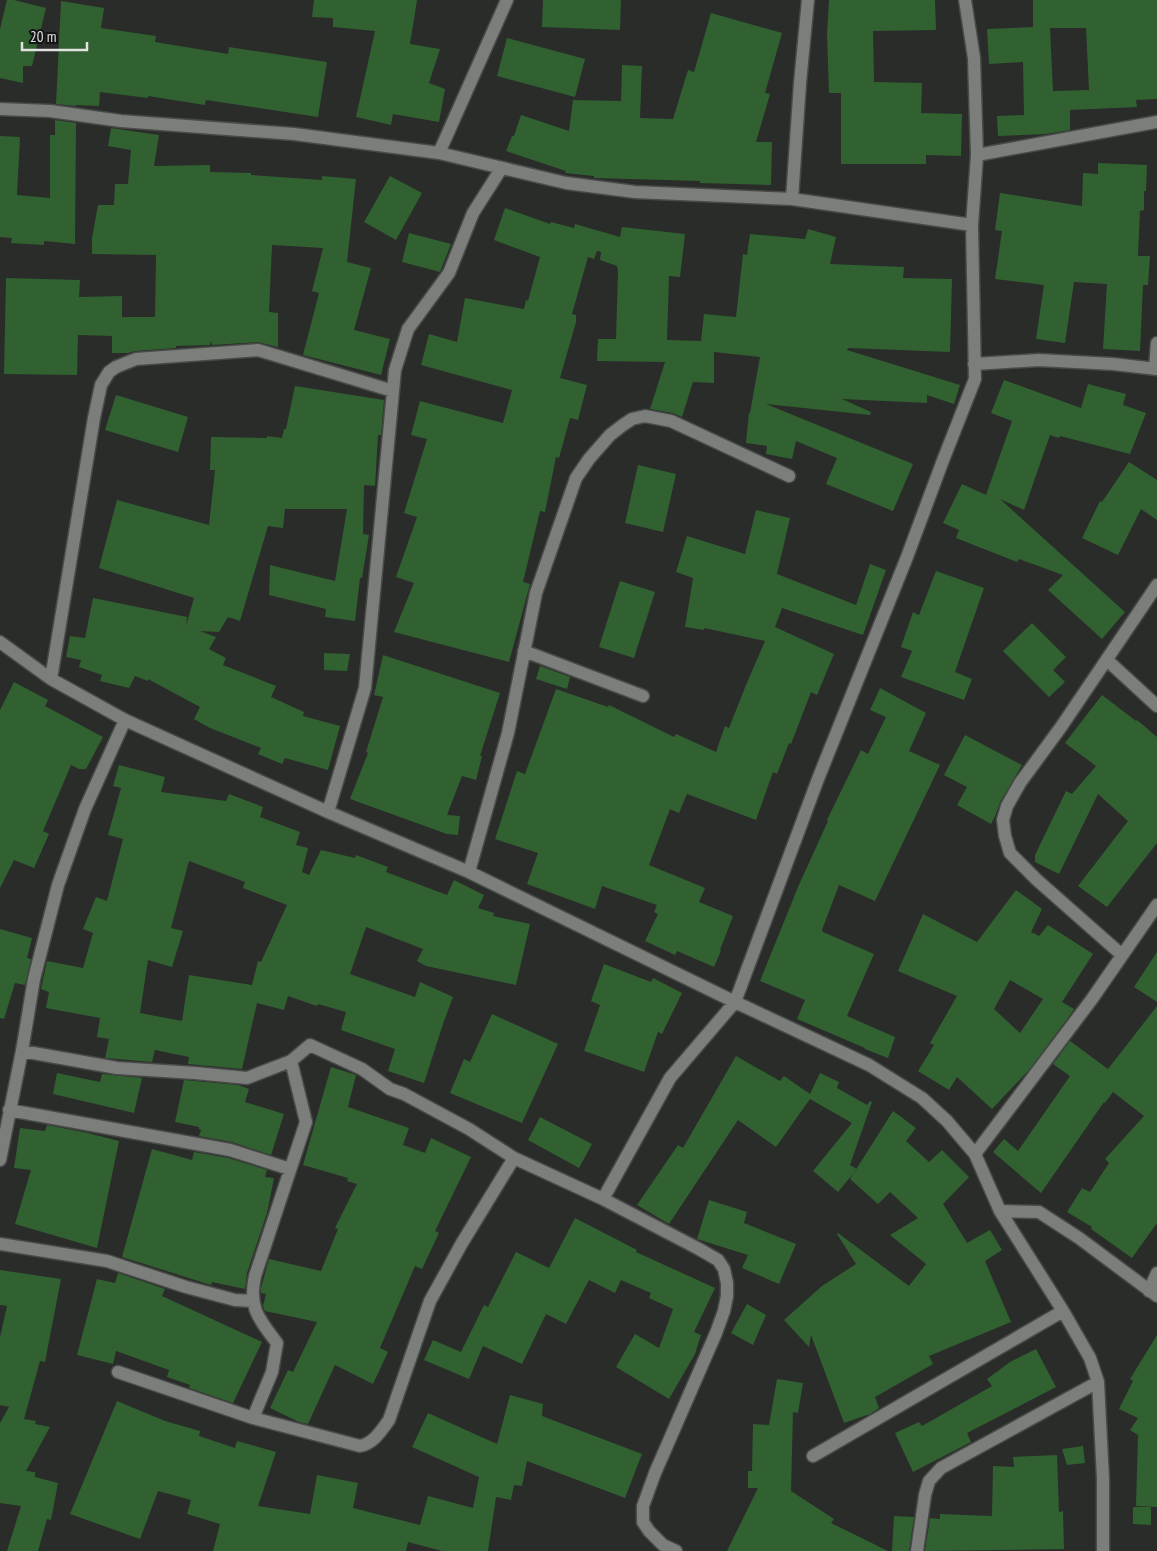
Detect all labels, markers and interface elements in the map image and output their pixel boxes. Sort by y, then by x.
scale bar [22,20,88,52]
text: 20 m [30,27,56,46]

